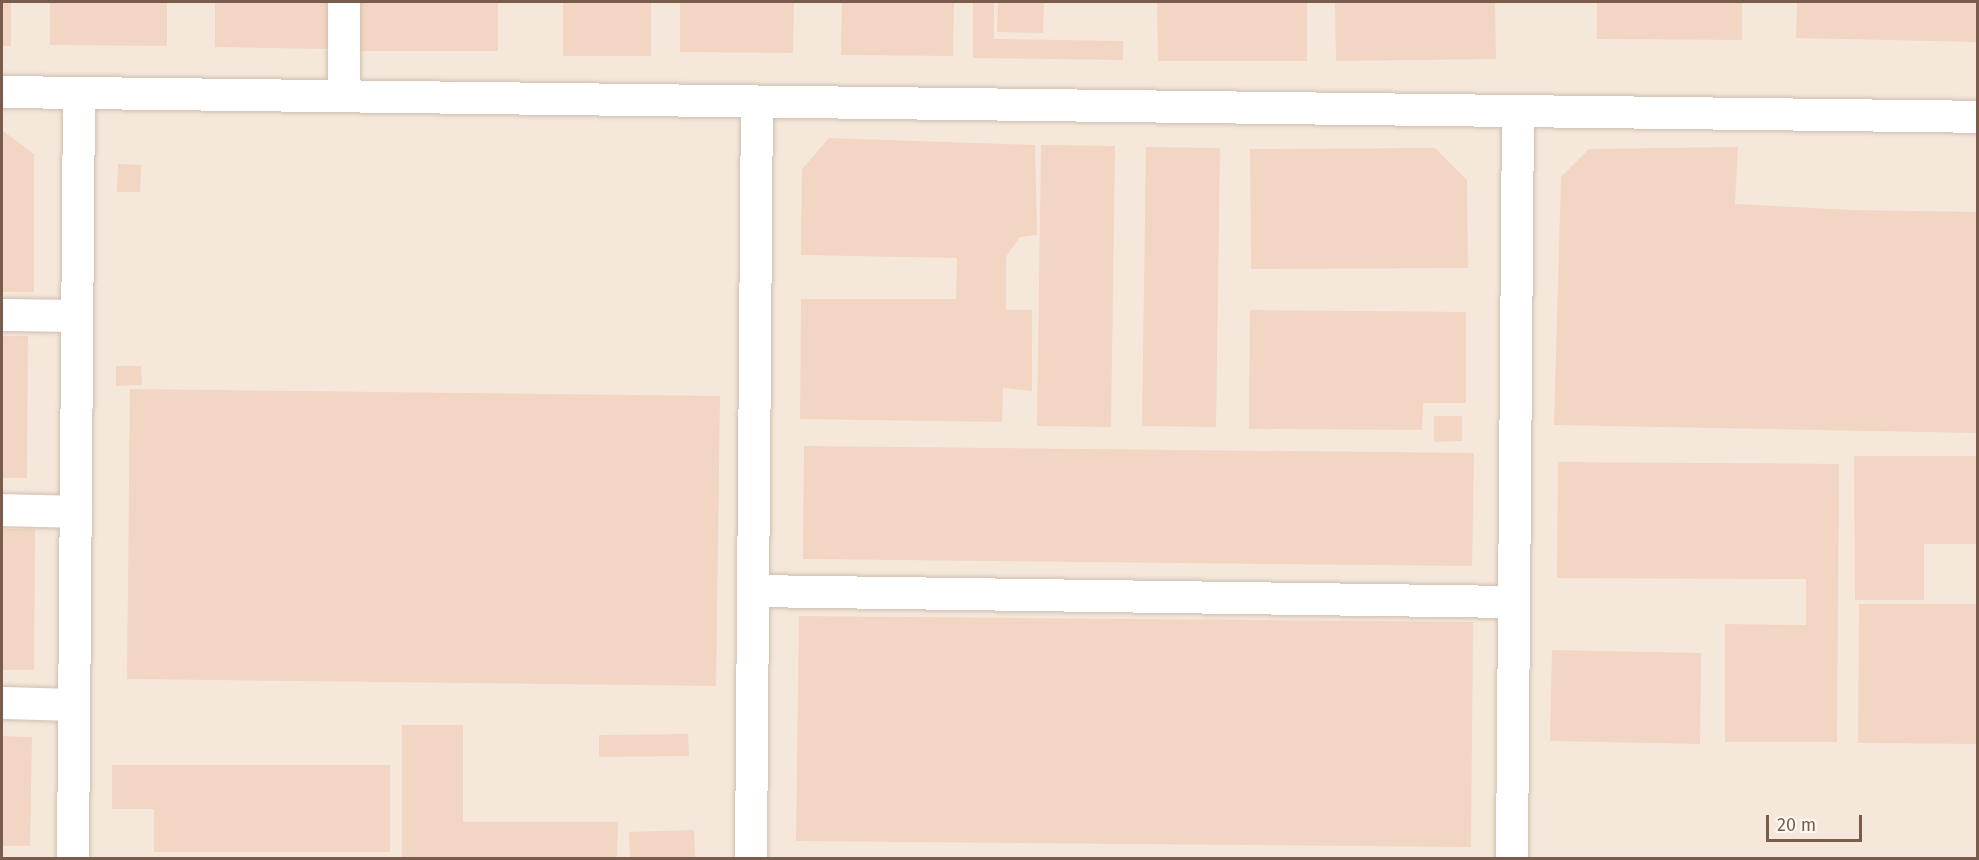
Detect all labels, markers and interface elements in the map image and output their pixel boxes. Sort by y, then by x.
scale bar [1769,803,1865,841]
text: 20 m [1777,814,1816,836]

